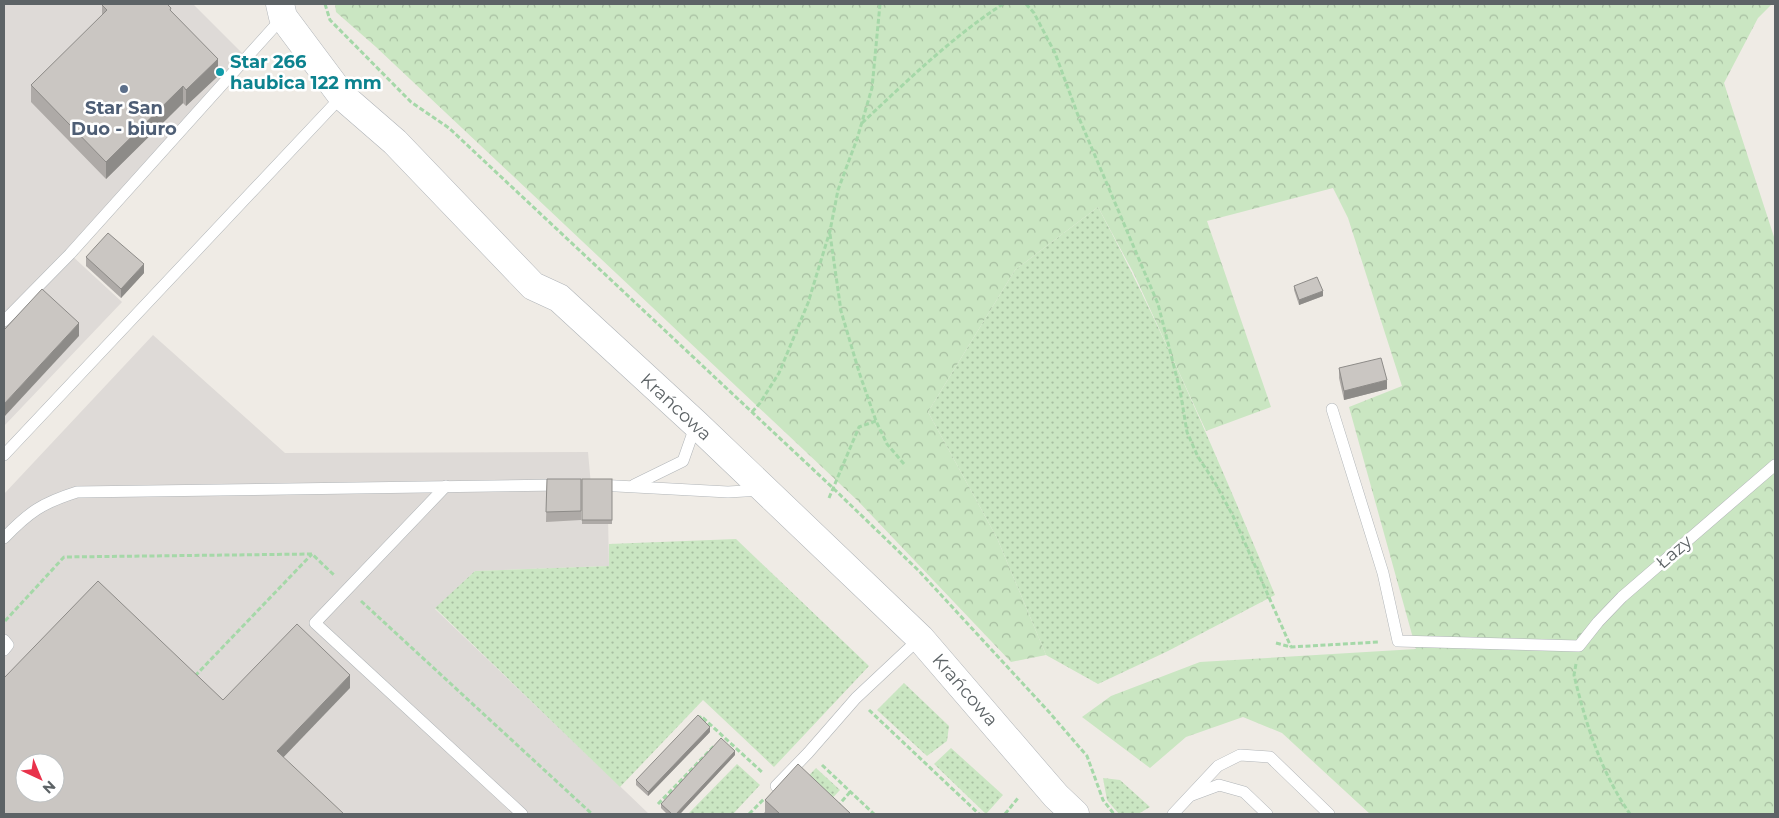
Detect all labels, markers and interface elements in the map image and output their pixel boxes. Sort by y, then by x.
place label: Star 266 haubica 122 mm [230,51,382,94]
marker: Star 266 haubica 122 mm [214,66,226,78]
marker: Star San Duo - biuro [118,83,130,95]
place label: Star San Duo - biuro [71,97,177,140]
street label: Krańcowa [636,369,716,445]
street label: Łazy [1652,530,1696,573]
street label: Krańcowa [928,649,1002,731]
north arrow [15,753,65,803]
text: N [39,777,59,798]

